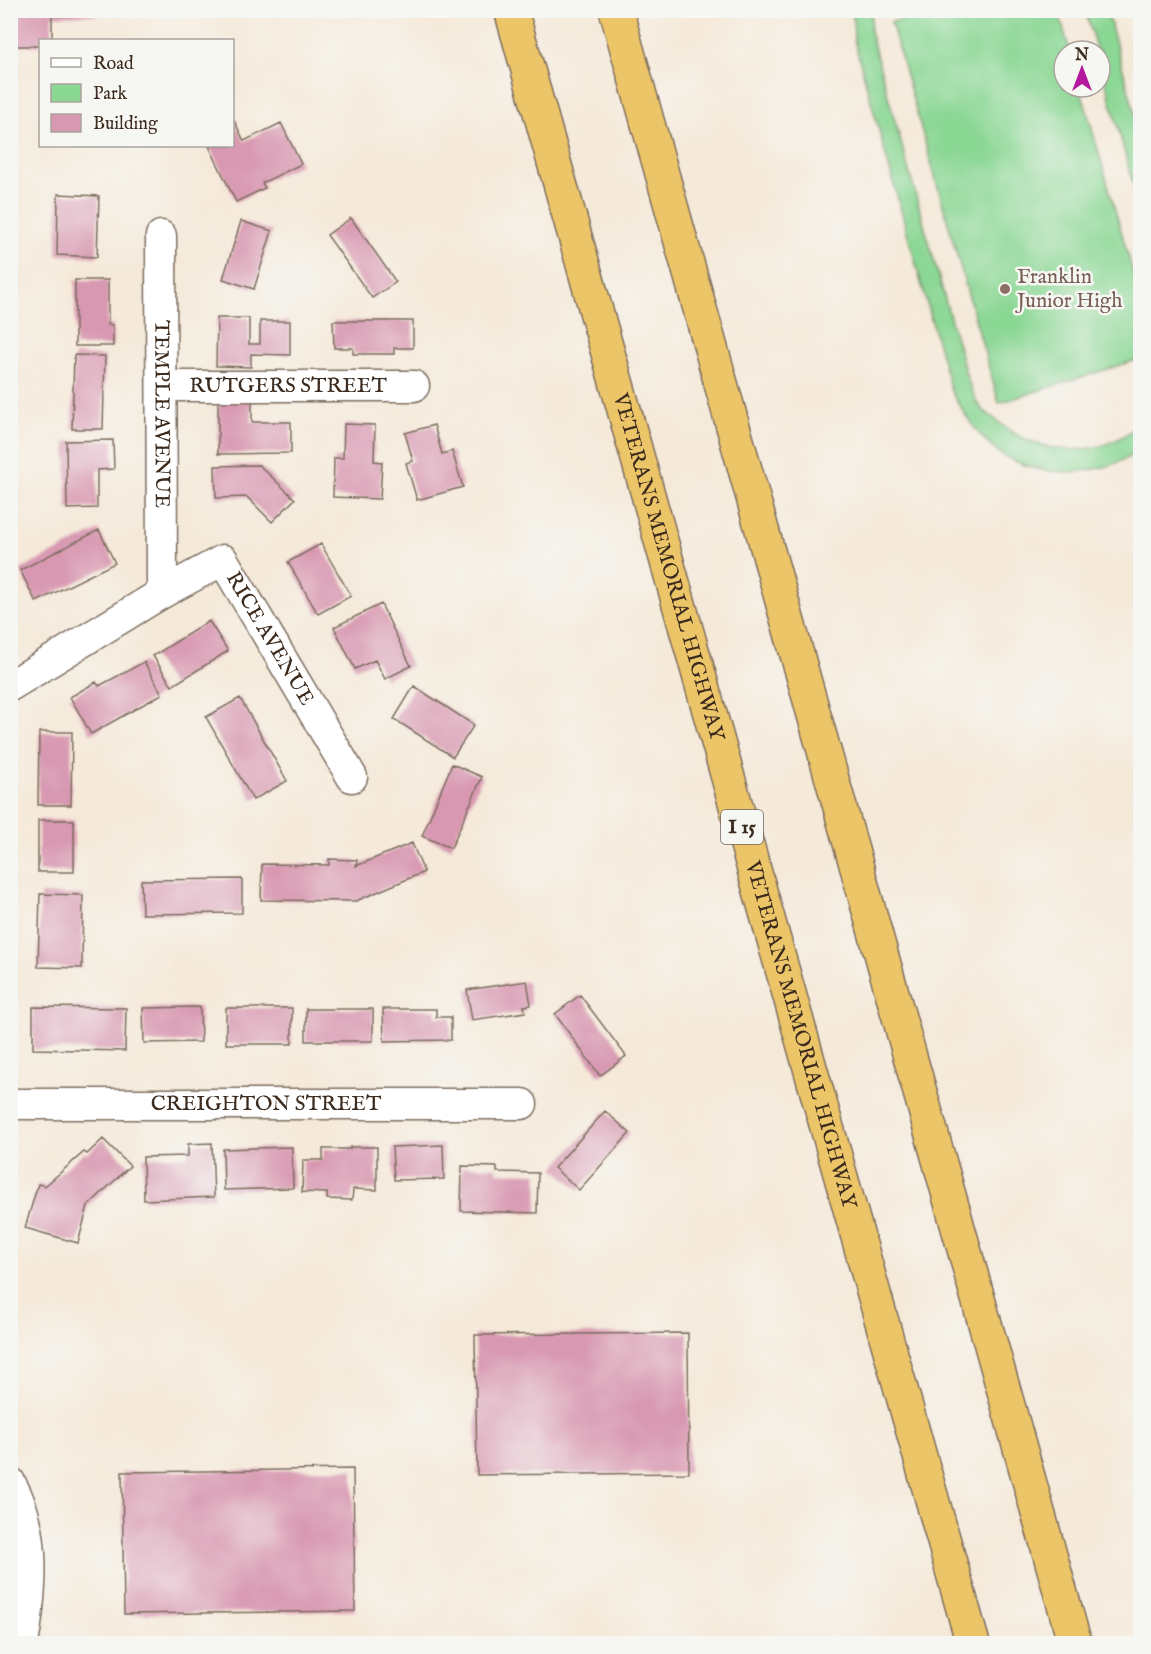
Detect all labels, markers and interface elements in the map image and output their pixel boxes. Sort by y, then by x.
legend [39,39,234,147]
north arrow [1052,39,1112,99]
text: N [1074,46,1089,66]
text: Road [93,53,134,76]
text: Park [93,83,128,106]
text: Building [93,113,158,136]
place label: Franklin Junior High [1015,264,1122,315]
marker: Franklin Junior High [998,282,1012,296]
street label: TEMPLE AVENUE [148,320,175,508]
street label: RUTGERS STREET [189,373,387,400]
street label: VETERANS MEMORIAL HIGHWAY [606,389,731,746]
street label: RICE AVENUE [220,567,320,710]
road number: I 15 [721,810,763,844]
street label: VETERANS MEMORIAL HIGHWAY [739,857,863,1213]
street label: CREIGHTON STREET [151,1091,382,1118]

